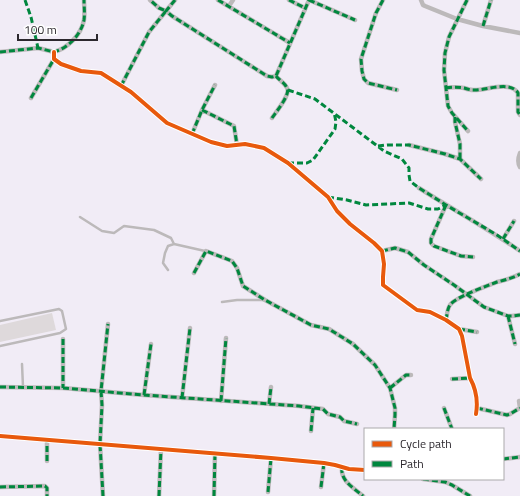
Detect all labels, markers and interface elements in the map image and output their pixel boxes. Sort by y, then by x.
scale bar [18,16,97,42]
text: 100 m [24,20,57,39]
legend [364,428,504,480]
text: Cycle path [400,434,452,453]
text: Path [400,454,424,473]

